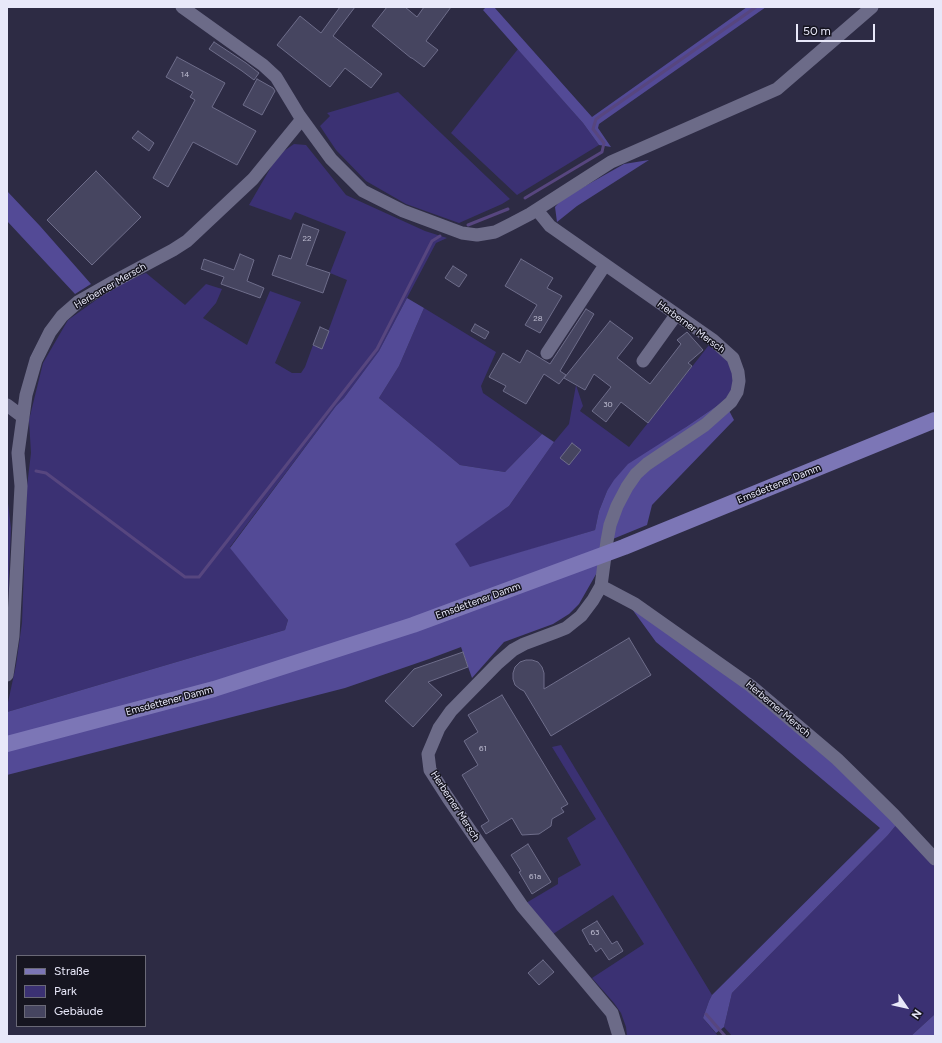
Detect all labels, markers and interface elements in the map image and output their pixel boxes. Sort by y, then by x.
scale bar [798,16,877,42]
text: 50 m [803,24,831,38]
house number: 14 [181,70,189,80]
house number: 22 [303,234,311,244]
street label: Herberner Mersch [72,261,148,311]
street label: Herberner Mersch [655,298,727,356]
house number: 28 [533,314,543,324]
house number: 30 [603,400,613,410]
street label: Emsdettener Damm [735,462,823,506]
street label: Emsdettener Damm [434,580,522,622]
street label: Herberner Mersch [743,678,813,740]
street label: Emsdettener Damm [124,684,214,718]
house number: 61 [479,744,487,754]
street label: Herberner Mersch [428,769,482,843]
house number: 61a [529,872,541,882]
house number: 63 [591,928,599,938]
legend [16,955,146,1027]
text: Straße [54,964,89,978]
text: Park [54,984,77,998]
north arrow [886,987,926,1027]
text: Gebäude [54,1004,103,1018]
text: N [909,1007,924,1021]

